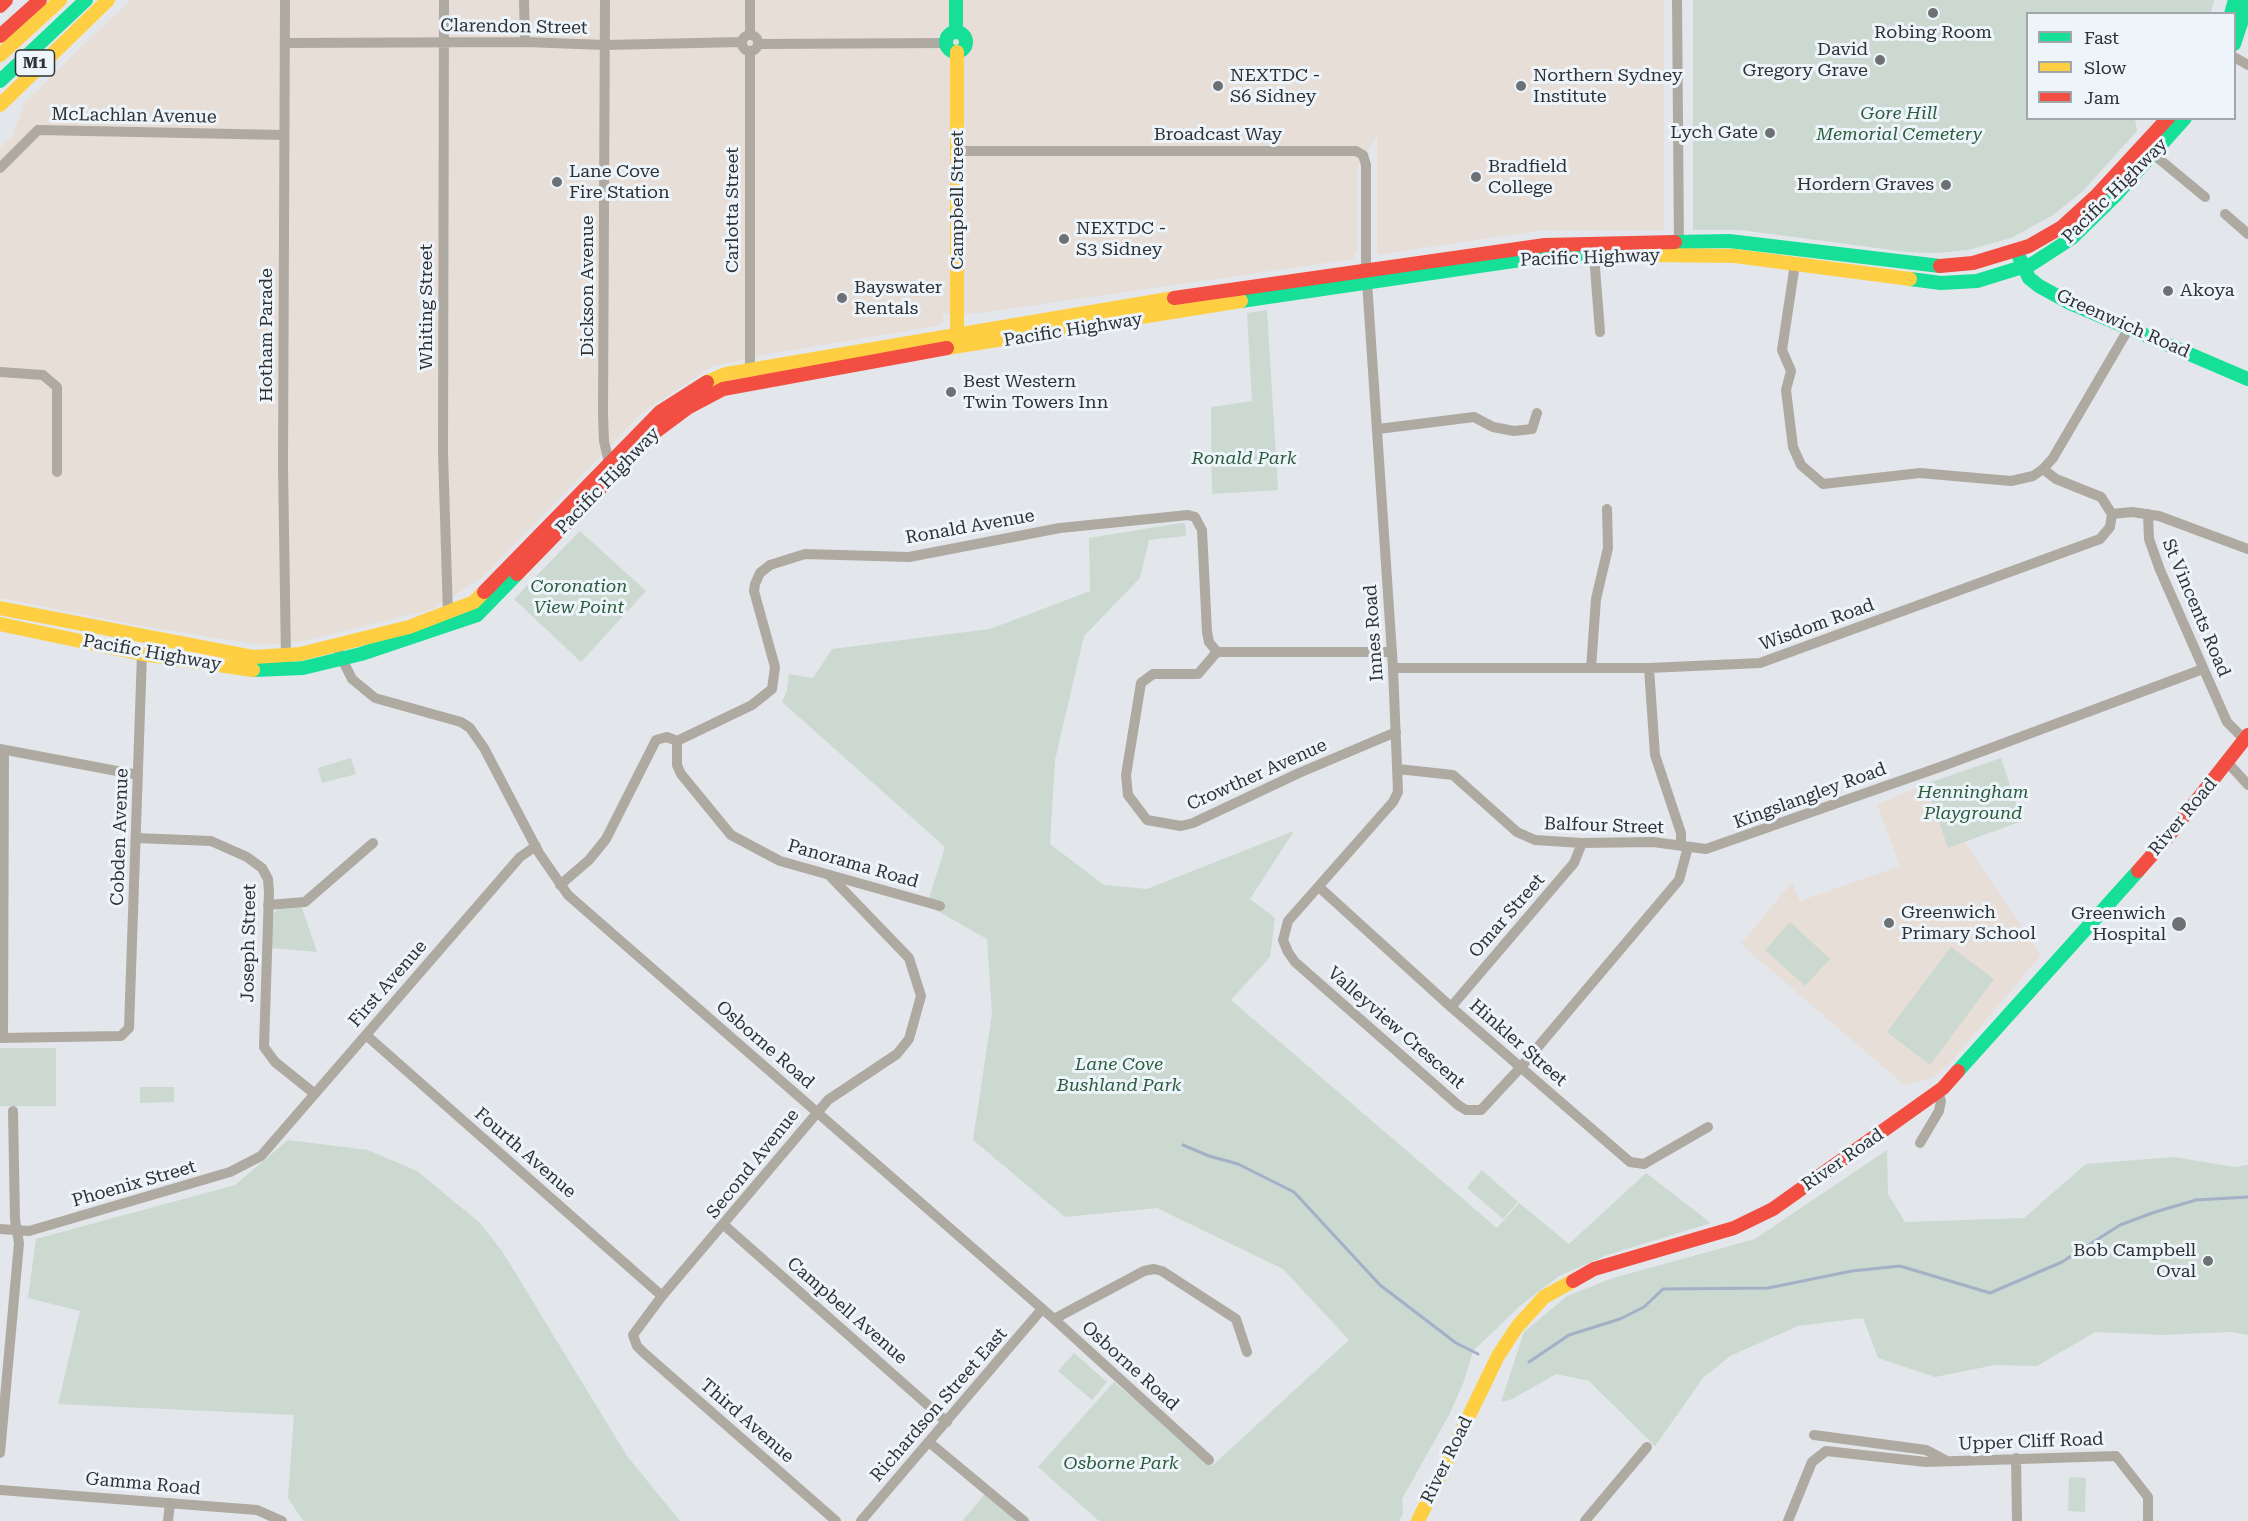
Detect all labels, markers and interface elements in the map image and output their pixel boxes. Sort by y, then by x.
marker: Robing Room [1926,6,1940,20]
legend [2026,12,2236,120]
street label: Clarendon Street [440,15,588,39]
place label: Robing Room [1874,22,1992,44]
text: Fast [2084,27,2119,48]
place label: David Gregory Grave [1743,39,1868,82]
road number: M1 [15,50,54,76]
marker: David Gregory Grave [1873,53,1887,67]
text: Slow [2084,57,2126,78]
place label: NEXTDC - S6 Sidney [1230,65,1321,107]
place label: Northern Sydney Institute [1533,65,1683,107]
marker: NEXTDC - S6 Sidney [1211,79,1225,93]
marker: Northern Sydney Institute [1514,79,1528,93]
text: Jam [2084,87,2120,108]
park label: Gore Hill Memorial Cemetery [1816,103,1982,146]
street label: McLachlan Avenue [51,104,217,128]
place label: Lych Gate [1670,122,1758,144]
street label: Broadcast Way [1154,124,1282,146]
marker: Lych Gate [1763,126,1777,140]
street label: Campbell Street [947,130,969,270]
street label: Pacific Highway [2058,134,2172,248]
street label: Carlotta Street [722,147,744,273]
place label: Bradfield College [1488,156,1567,198]
place label: Lane Cove Fire Station [569,161,670,204]
marker: Bradfield College [1469,170,1483,184]
place label: Hordern Graves [1797,174,1934,196]
marker: Lane Cove Fire Station [550,175,564,189]
marker: Hordern Graves [1939,178,1953,192]
street label: Dickson Avenue [577,215,599,357]
place label: NEXTDC - S3 Sidney [1076,218,1167,260]
marker: NEXTDC - S3 Sidney [1057,232,1071,246]
street label: Whiting Street [416,244,438,370]
street label: Pacific Highway [1520,245,1660,271]
street label: Hotham Parade [256,268,278,402]
place label: Bayswater Rentals [854,277,942,320]
place label: Akoya [2180,280,2234,302]
marker: Akoya [2161,284,2175,298]
street label: Greenwich Road [2053,285,2193,363]
marker: Bayswater Rentals [835,291,849,305]
street label: Pacific Highway [1002,308,1144,352]
place label: Best Western Twin Towers Inn [963,371,1108,413]
marker: Best Western Twin Towers Inn [944,385,958,399]
street label: Pacific Highway [552,423,664,539]
park label: Ronald Park [1192,448,1296,470]
street label: Ronald Avenue [904,505,1036,549]
street label: St Vincents Road [2157,536,2235,680]
park label: Coronation View Point [531,576,627,618]
street label: Innes Road [1360,584,1388,682]
street label: Wisdom Road [1757,594,1877,656]
street label: Pacific Highway [81,630,223,676]
street label: Crowther Avenue [1184,734,1330,816]
street label: Kingslangley Road [1731,758,1889,834]
street label: Cobden Avenue [107,768,133,906]
street label: River Road [2144,774,2222,860]
park label: Henningham Playground [1917,782,2029,824]
street label: Balfour Street [1544,813,1664,839]
street label: Panorama Road [785,835,921,893]
street label: Omar Street [1465,870,1549,962]
street label: Joseph Street [237,883,261,1003]
place label: Greenwich Primary School [1901,902,2036,944]
place label: Greenwich Hospital [2071,903,2166,946]
marker: Greenwich Hospital [2170,915,2188,933]
marker: Greenwich Primary School [1882,916,1896,930]
street label: First Avenue [344,936,432,1032]
street label: Valleyview Crescent [1323,962,1469,1094]
street label: Hinkler Street [1465,995,1571,1091]
street label: Osborne Road [711,996,819,1094]
park label: Lane Cove Bushland Park [1057,1054,1181,1096]
street label: Fourth Avenue [470,1103,580,1203]
street label: Second Avenue [702,1105,804,1223]
street label: River Road [1798,1124,1888,1196]
street label: Phoenix Street [70,1156,198,1212]
place label: Bob Campbell Oval [2073,1240,2196,1282]
street label: Campbell Avenue [782,1253,912,1369]
marker: Bob Campbell Oval [2201,1254,2215,1268]
street label: Osborne Road [1077,1317,1183,1415]
street label: Richardson Street East [866,1324,1012,1486]
street label: Third Avenue [696,1374,798,1468]
street label: River Road [1417,1413,1477,1507]
street label: Upper Cliff Road [1958,1429,2104,1455]
park label: Osborne Park [1063,1453,1179,1475]
street label: Gamma Road [85,1468,201,1500]

